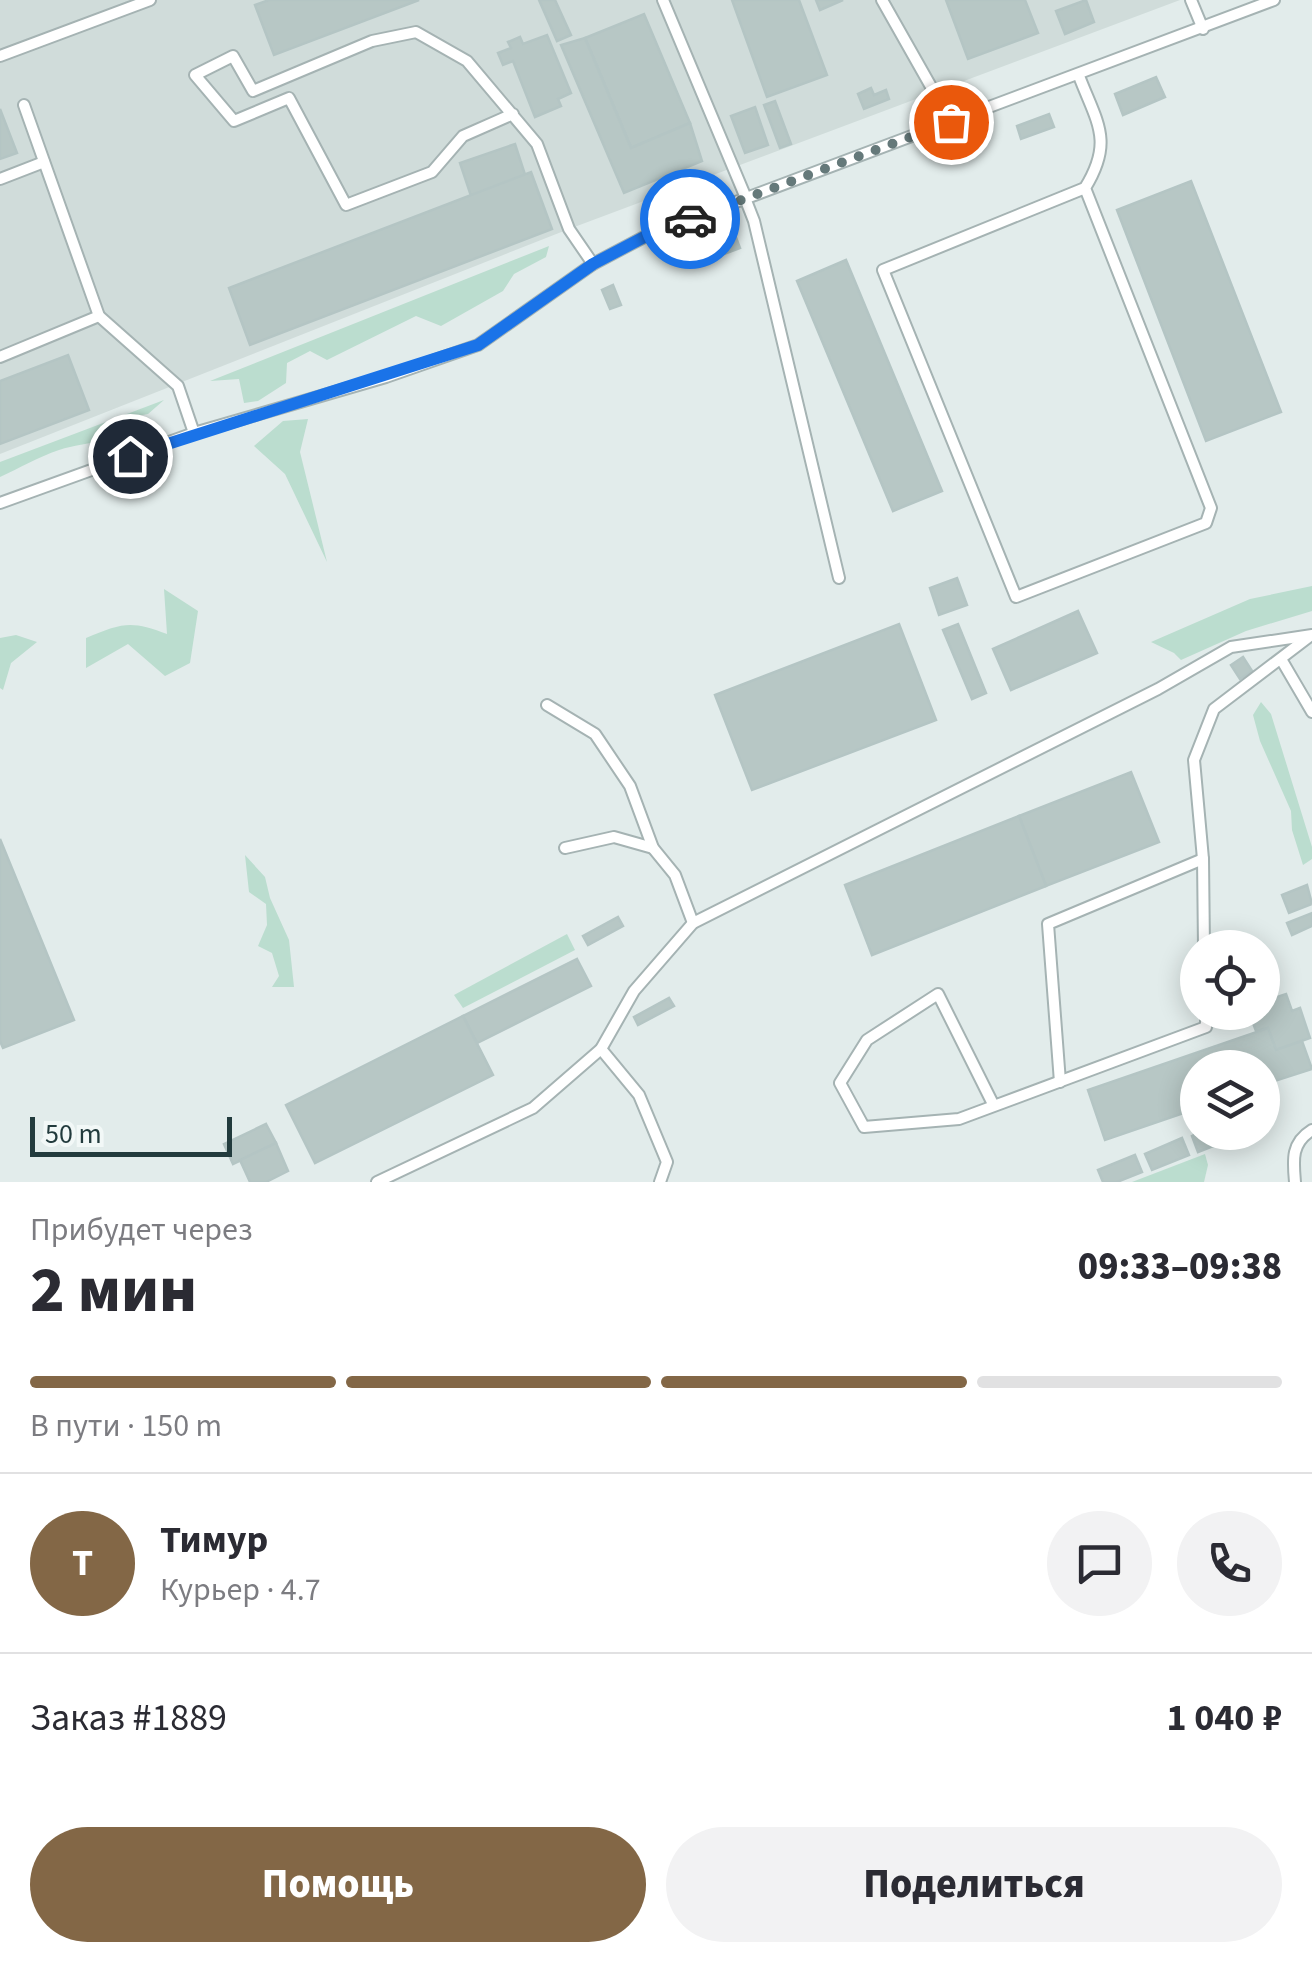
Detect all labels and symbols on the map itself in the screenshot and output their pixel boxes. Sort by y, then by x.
pin [909,80,994,165]
courier [640,169,740,269]
pin [88,414,173,499]
scale bar [30,1112,232,1156]

